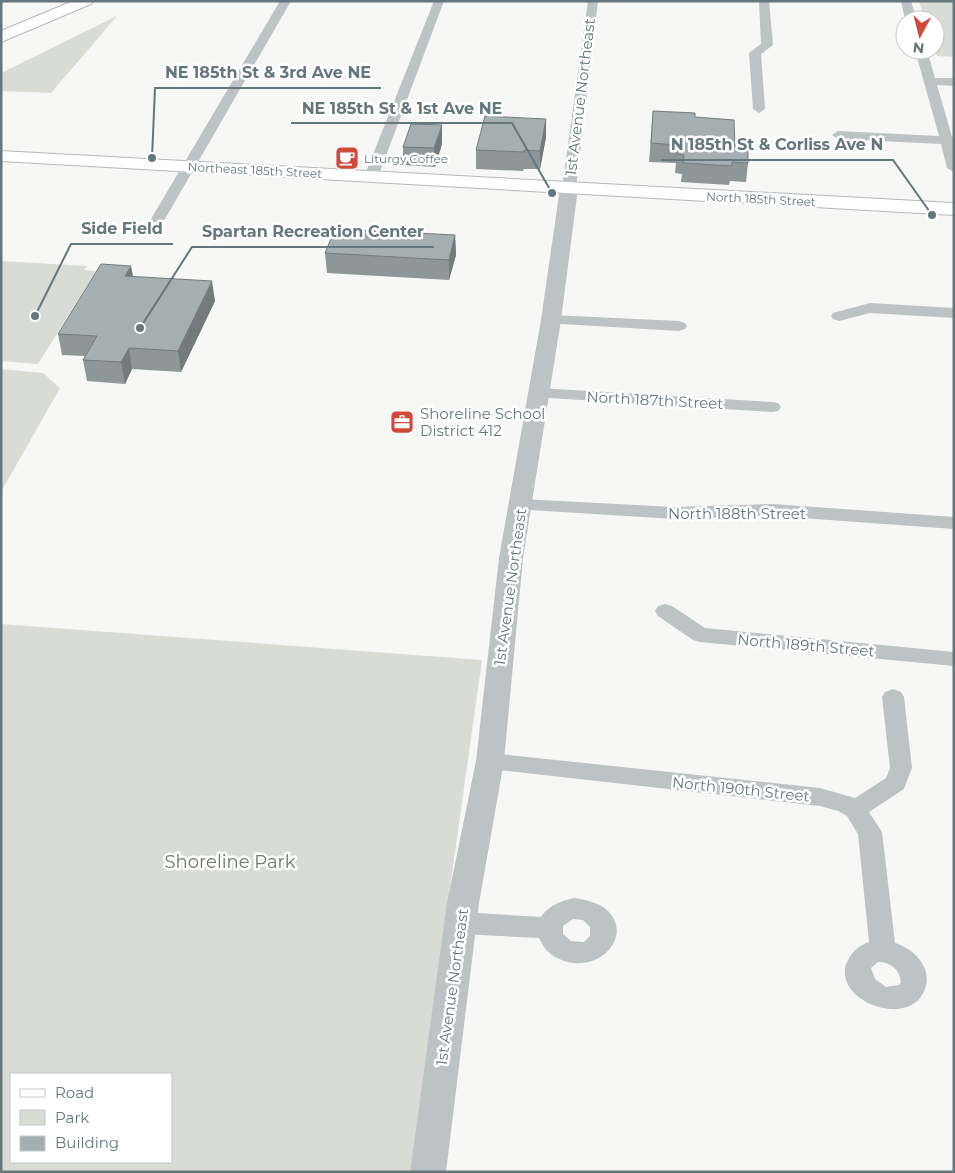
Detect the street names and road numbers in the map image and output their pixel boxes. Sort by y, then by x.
street label: 1st Avenue Northeast [561,17,599,177]
street label: Northeast 185th Street [187,159,323,181]
street label: North 185th Street [706,189,816,209]
street label: North 187th Street [586,387,724,413]
street label: North 188th Street [668,504,806,523]
street label: 1st Avenue Northeast [490,507,530,667]
street label: North 189th Street [737,630,875,660]
street label: North 190th Street [671,772,811,806]
street label: 1st Avenue Northeast [432,907,472,1067]

